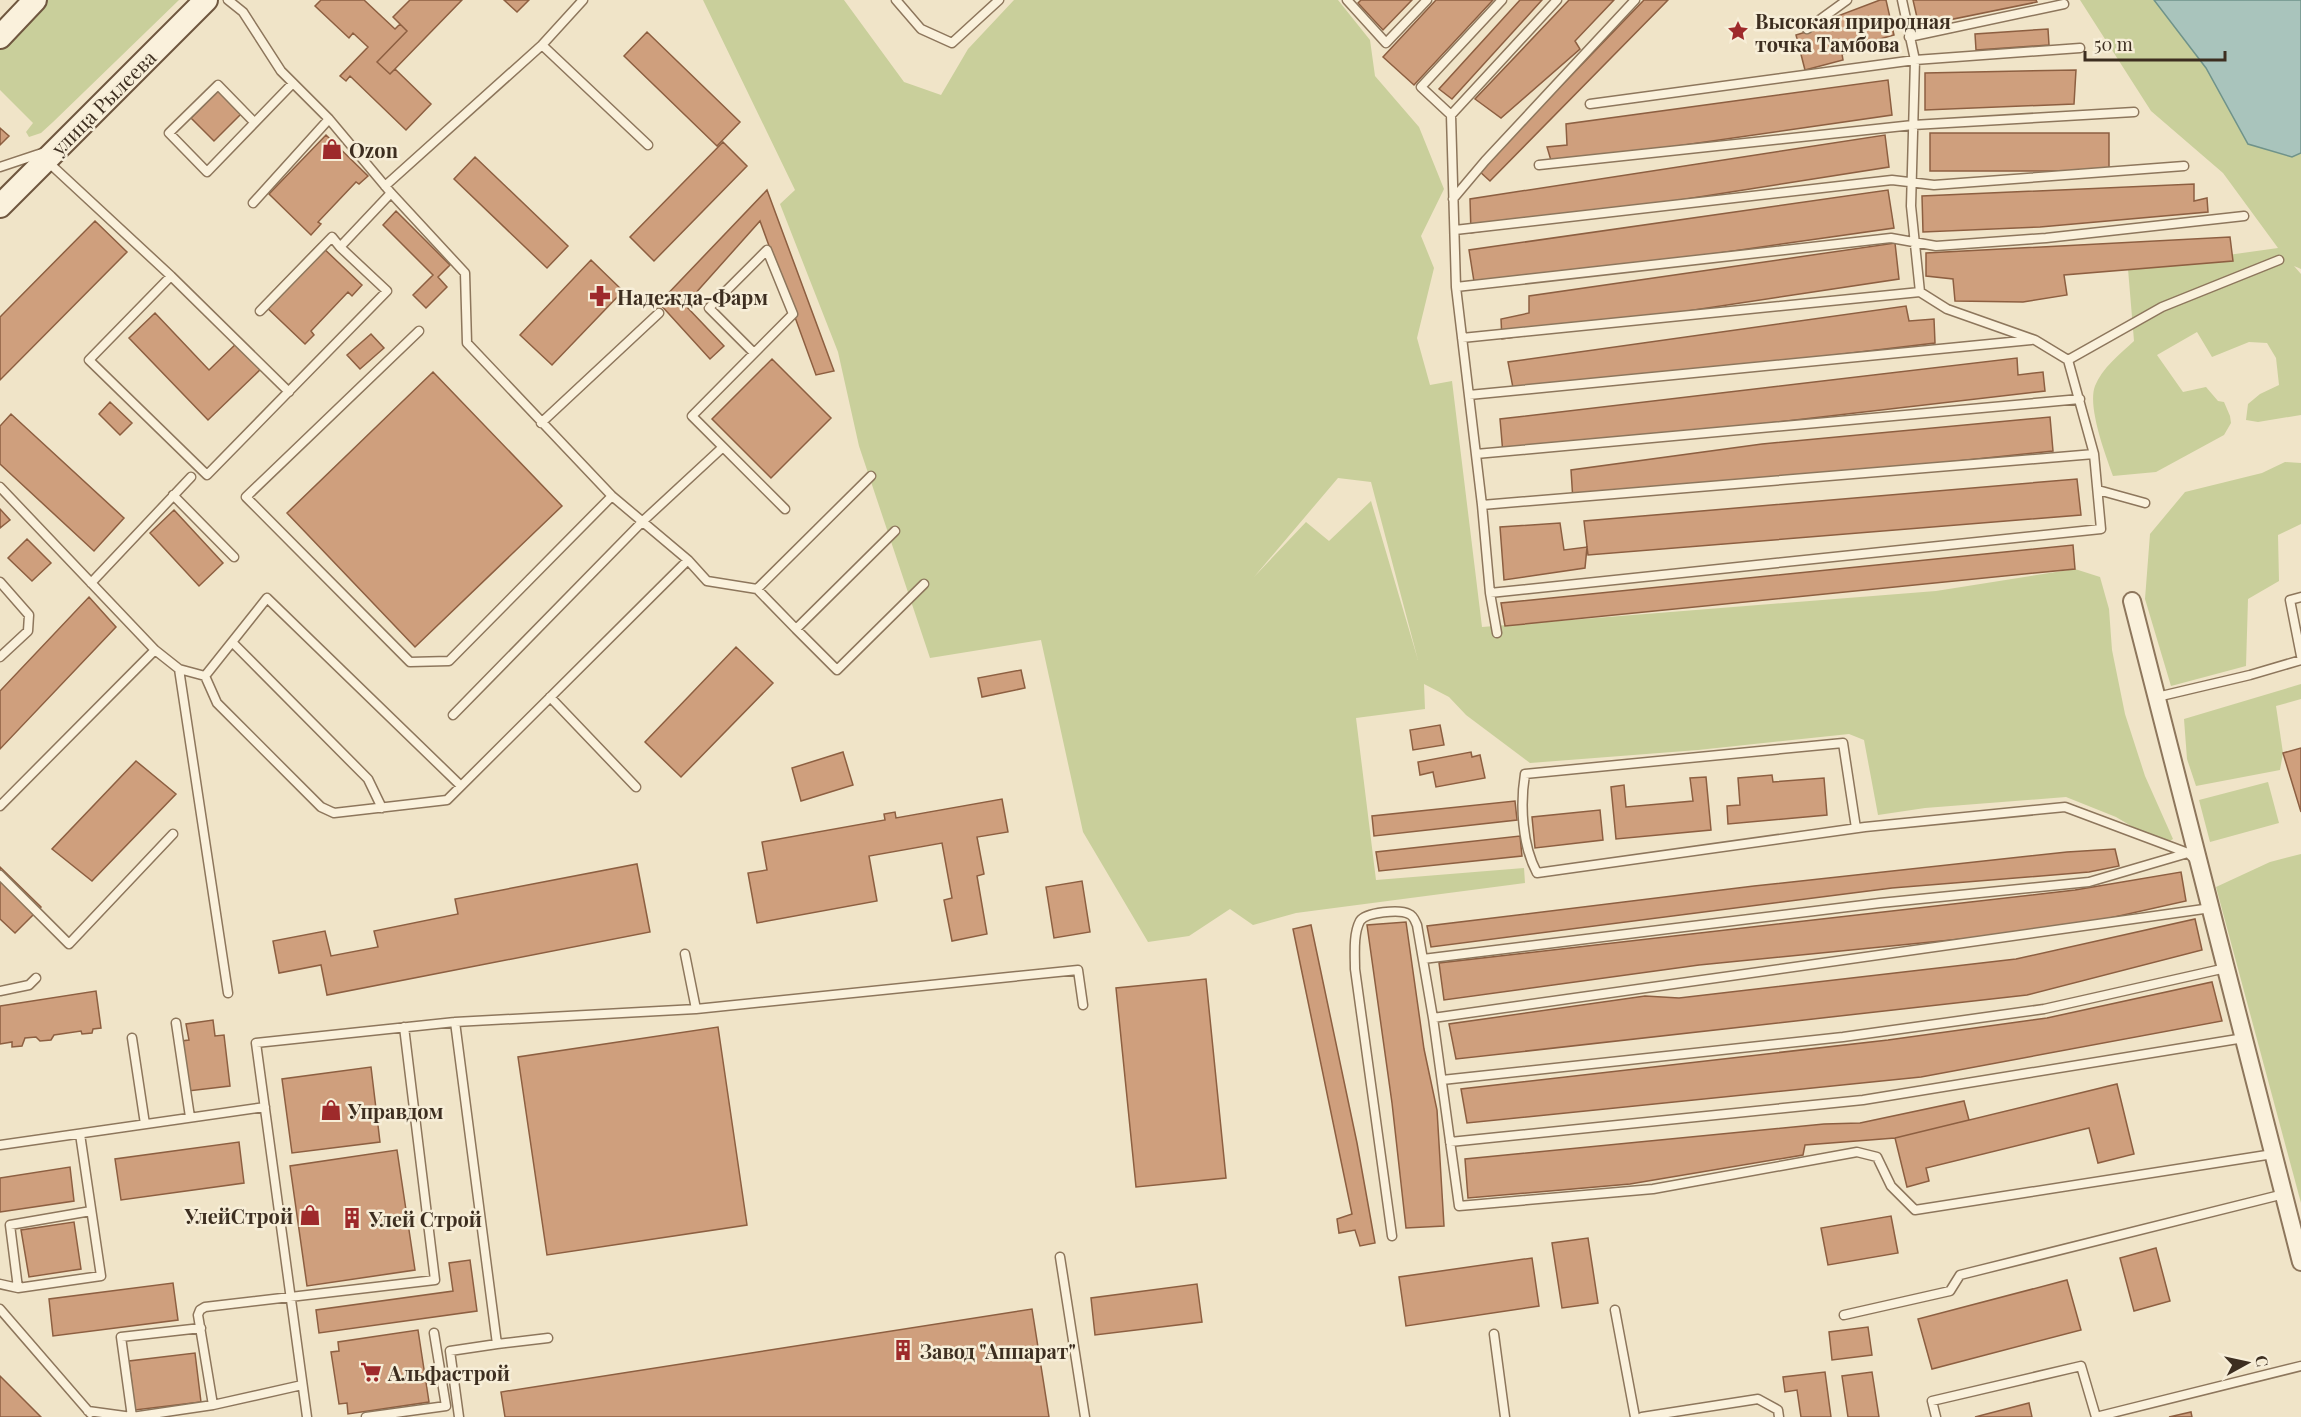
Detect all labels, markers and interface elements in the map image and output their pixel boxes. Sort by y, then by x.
place label: Высокая природная точка Тамбова [1755,7,1951,57]
place icon: Высокая природная точка Тамбова [1726,19,1750,43]
scale bar [2085,24,2224,62]
text: 50 m [2094,32,2133,56]
street label: улица Рылеева [44,44,161,161]
place label: Ozon [349,136,399,163]
shop icon: Ozon [320,137,344,161]
place label: Надежда-Фарм [617,283,768,310]
pharmacy icon: Надежда-Фарм [588,284,612,308]
place label: Управдом [347,1097,444,1124]
shop icon: Управдом [319,1098,343,1122]
place label: УлейСтрой [184,1202,293,1229]
shop icon: УлейСтрой [298,1203,322,1227]
place label: Улей Строй [368,1205,482,1232]
building icon: Улей Строй [340,1206,364,1230]
north arrow [2217,1333,2277,1393]
place label: Завод "Аппарат" [920,1337,1076,1364]
building icon: Завод "Аппарат" [891,1338,915,1362]
text: С [2251,1354,2274,1368]
place label: Альфастрой [387,1359,510,1386]
supermarket icon: Альфастрой [359,1360,383,1384]

